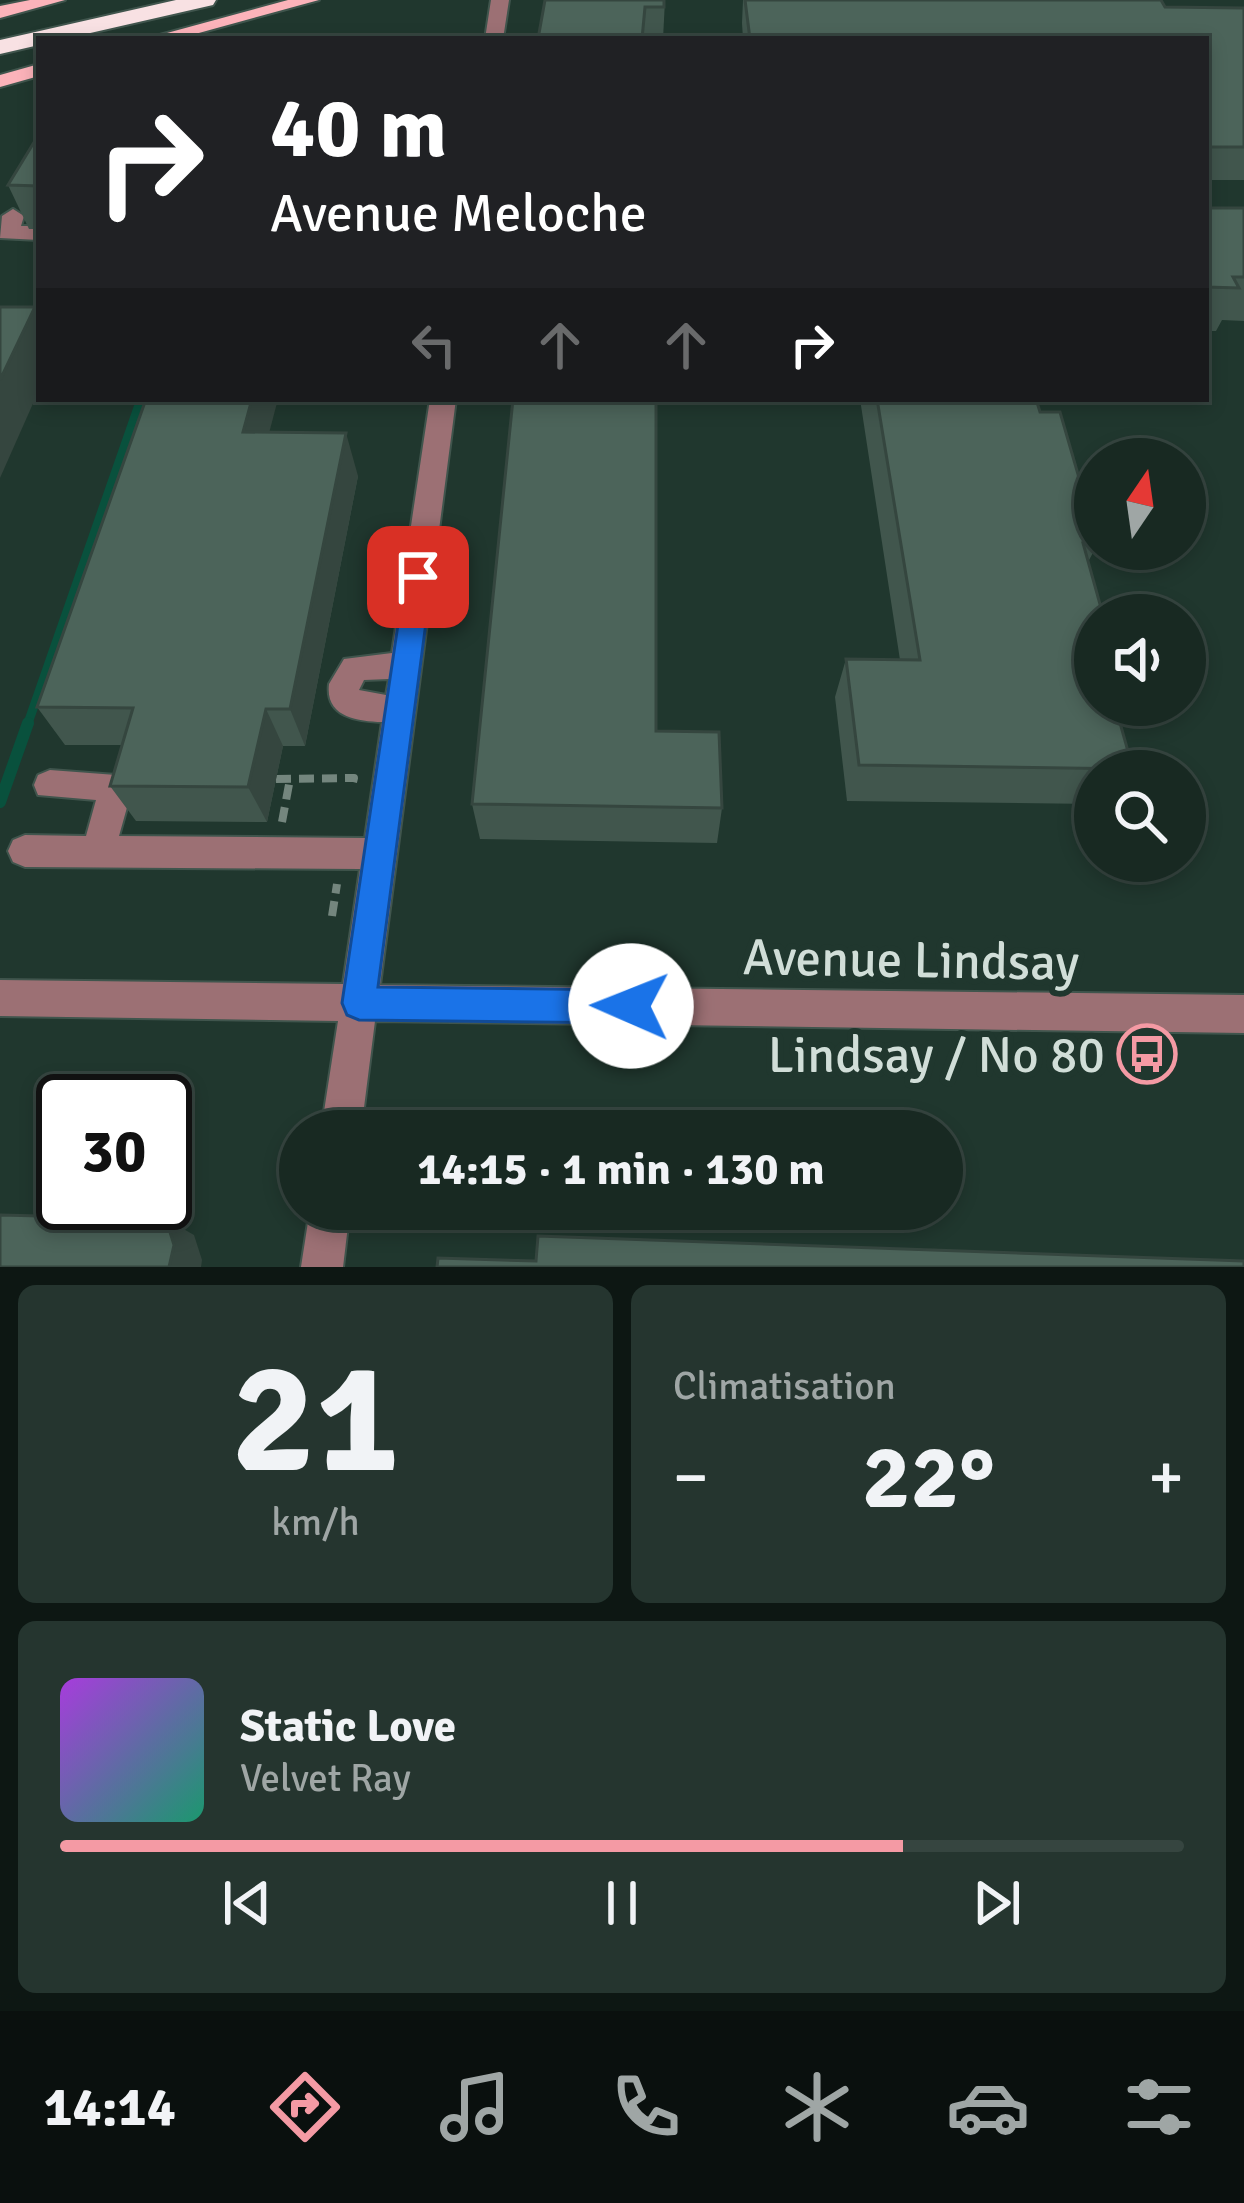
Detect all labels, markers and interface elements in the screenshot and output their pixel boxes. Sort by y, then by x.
text: 40 m [270,77,447,181]
icon: right [72,84,228,240]
text: Avenue Meloche [270,180,647,247]
icon: left [401,312,467,378]
icon: ahead [527,312,593,378]
icon: ahead [653,312,719,378]
icon: right [779,312,845,378]
north arrow [1074,438,1206,570]
map controls [1074,438,1206,882]
pin [367,526,469,628]
icon: arrive [385,544,451,610]
button: sound [1074,594,1206,726]
button: search [1074,750,1206,882]
street label: Avenue Lindsay [742,926,1080,995]
position arrow [568,943,694,1069]
bus stop icon: Lindsay / No 80 [1116,1023,1178,1085]
place label: Lindsay / No 80 [768,1024,1105,1087]
speed limit sign: 30 [36,1074,192,1230]
text: 14:15 · 1 min · 130 m [417,1142,825,1197]
text: 21 [231,1323,400,1516]
text: Climatisation [673,1362,896,1410]
text: 22° [862,1422,995,1533]
text: − [673,1437,709,1518]
text: + [1148,1437,1184,1518]
text: km/h [271,1498,360,1546]
text: Static Love [240,1699,456,1754]
text: Velvet Ray [240,1754,411,1802]
icon: previous [214,1870,280,1936]
icon: pause [589,1870,655,1936]
icon: next [964,1870,1030,1936]
icon: directions [263,2065,347,2149]
icon: music [433,2065,517,2149]
icon: phone [604,2065,688,2149]
icon: climate [775,2065,859,2149]
icon: car [946,2065,1030,2149]
icon: filters [1117,2065,1201,2149]
text: 14:14 [43,2074,176,2141]

